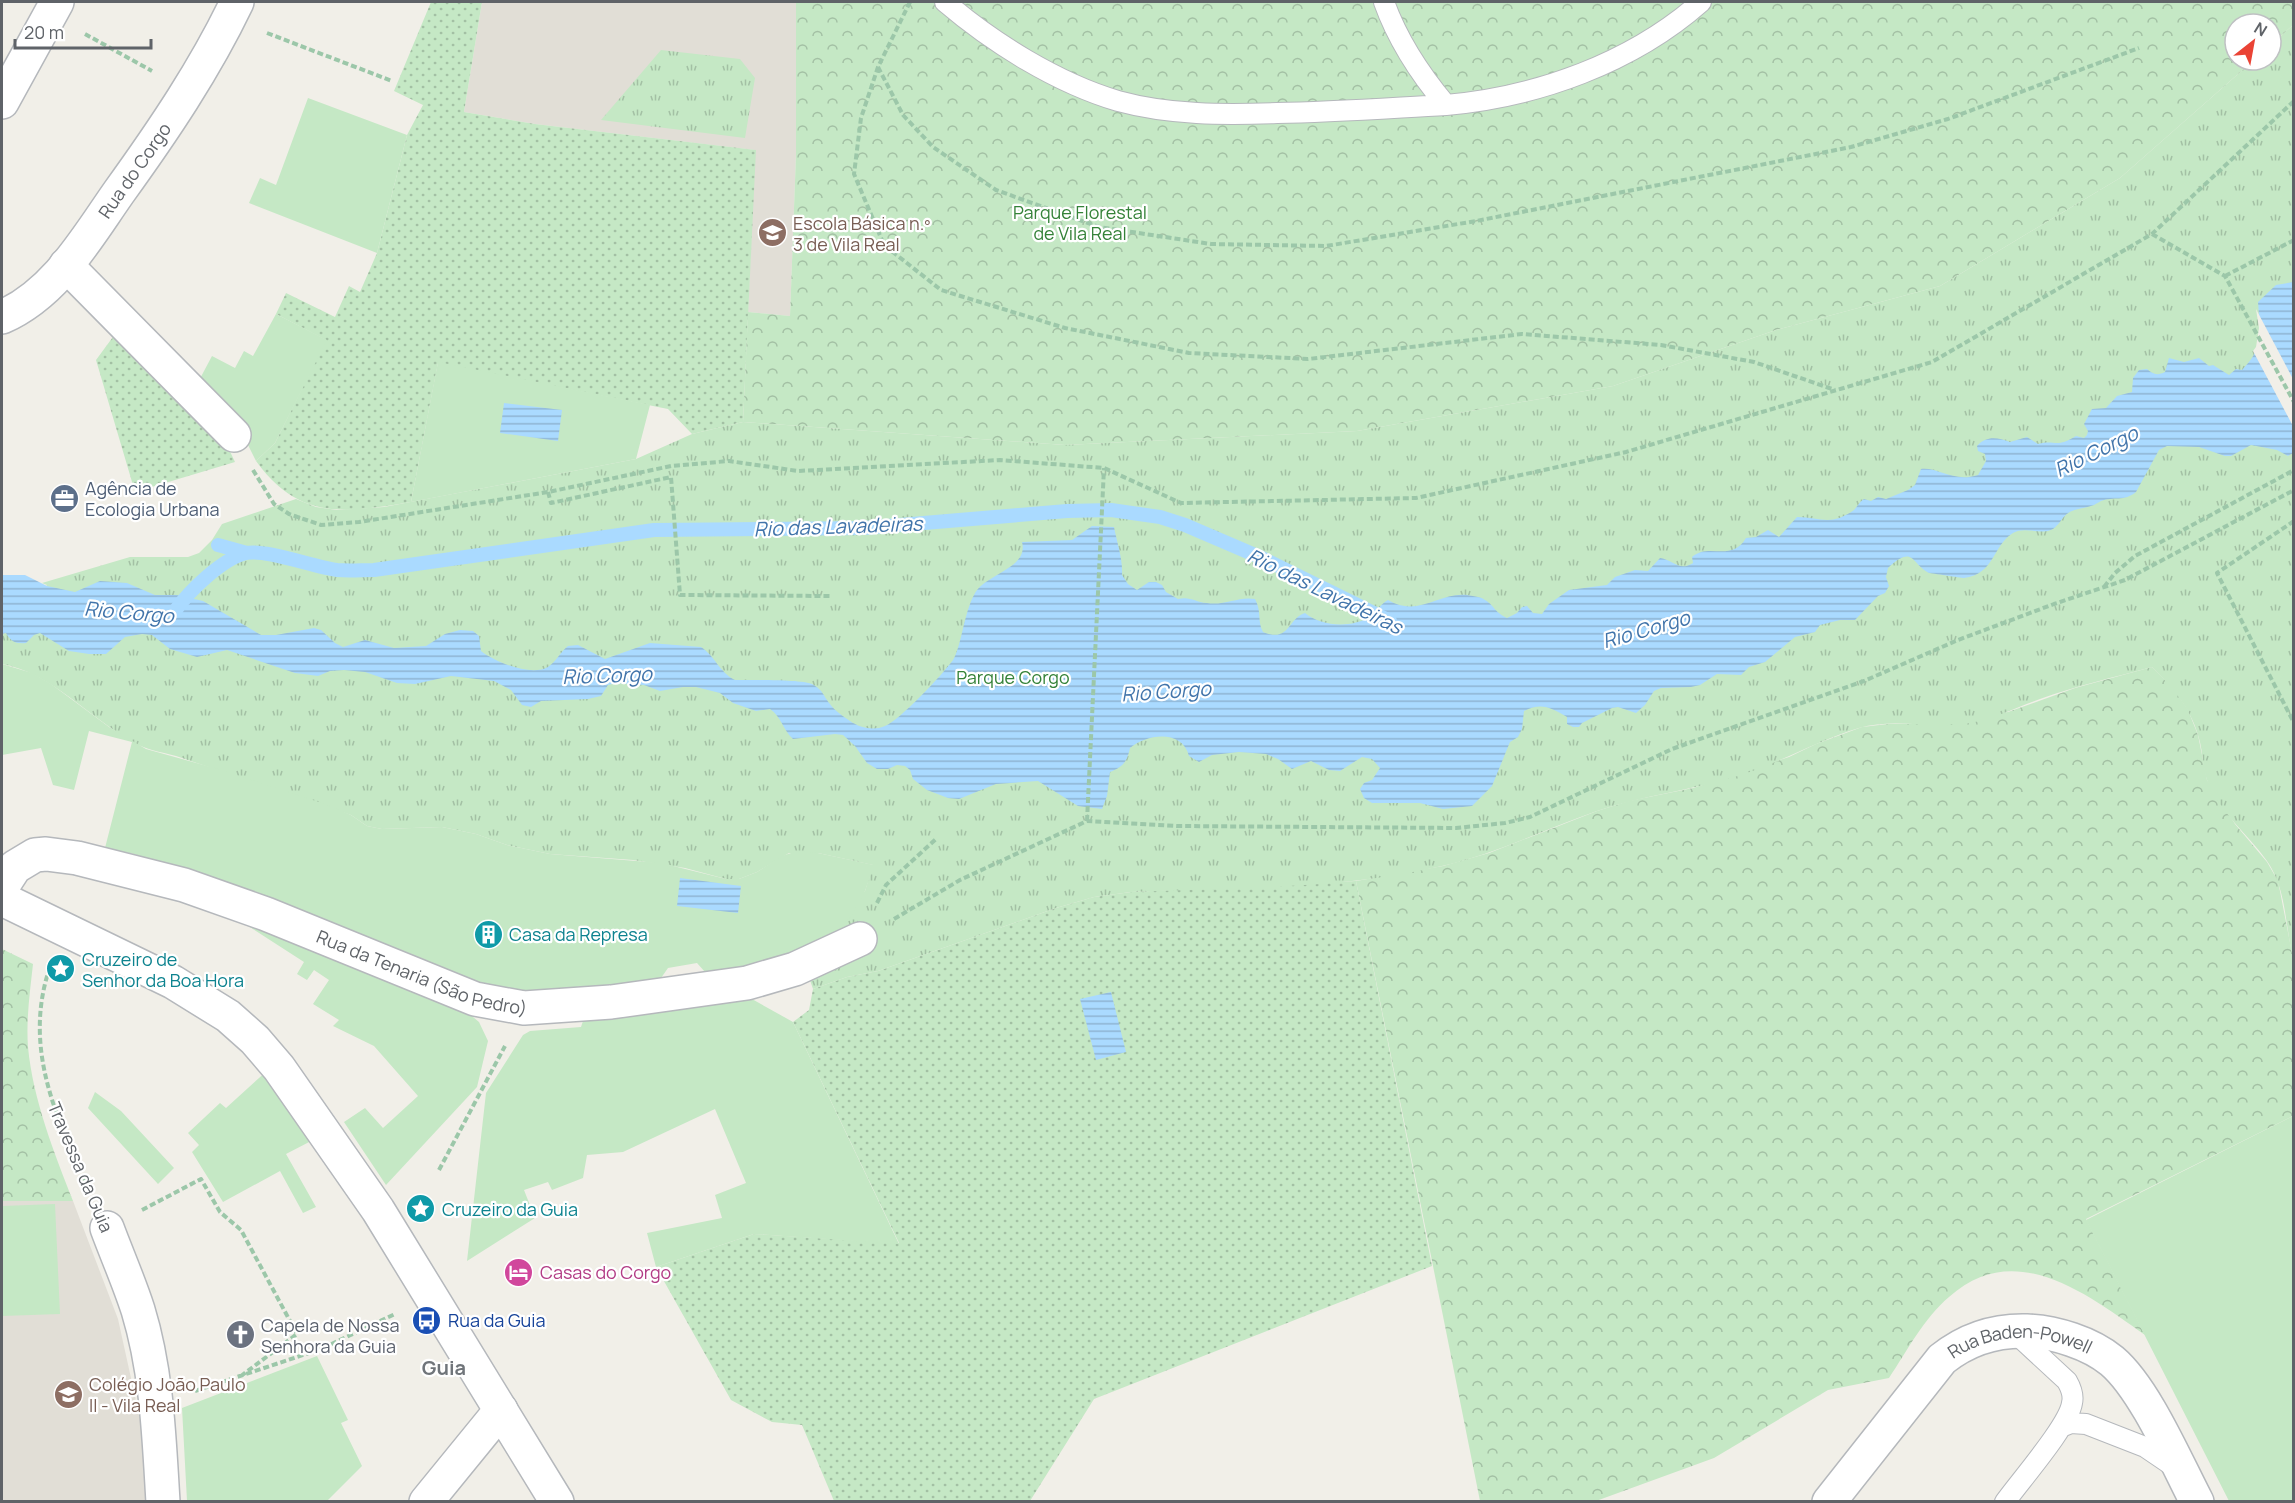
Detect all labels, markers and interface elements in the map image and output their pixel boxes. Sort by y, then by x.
scale bar [15,12,152,50]
north arrow [2223,12,2283,72]
text: N [2250,17,2271,42]
text: 20 m [24,20,64,44]
street label: Rua do Corgo [93,118,176,223]
park label: Parque Florestal de Vila Real [1013,200,1147,245]
place label: Escola Básica n.º 3 de Vila Real [793,211,931,256]
school or university icon: Escola Básica n.º 3 de Vila Real [756,217,788,249]
water label: Rio Corgo [2050,419,2143,483]
place label: Agência de Ecologia Urbana [85,476,219,521]
office icon: Agência de Ecologia Urbana [48,482,80,514]
water label: Rio das Lavadeiras [753,510,924,542]
water label: Rio das Lavadeiras [1243,542,1408,641]
water label: Rio Corgo [83,595,176,629]
water label: Rio Corgo [1599,603,1694,654]
water label: Rio Corgo [562,660,653,690]
park label: Parque Corgo [956,665,1070,689]
water label: Rio Corgo [1120,674,1213,708]
building icon: Casa da Represa [472,918,504,950]
place label: Casa da Represa [509,922,648,946]
street label: Rua da Tenaria (São Pedro) [313,924,529,1020]
place label: Cruzeiro de Senhor da Boa Hora [82,947,244,992]
place icon: Cruzeiro de Senhor da Boa Hora [45,953,77,985]
street label: Travessa da Guia [43,1098,119,1236]
place icon: Cruzeiro da Guia [405,1193,437,1225]
place label: Cruzeiro da Guia [442,1197,578,1221]
hotel icon: Casas do Corgo [503,1256,535,1288]
place label: Casas do Corgo [540,1260,671,1284]
bus stop icon: Rua da Guia [411,1304,443,1336]
place label: Rua da Guia [448,1308,546,1332]
place label: Capela de Nossa Senhora da Guia [261,1313,399,1358]
church icon: Capela de Nossa Senhora da Guia [224,1319,256,1351]
street label: Rua Baden-Powell [1943,1319,2097,1364]
district label: Guia [422,1354,466,1381]
place label: Colégio João Paulo II - Vila Real [89,1372,246,1417]
school or university icon: Colégio João Paulo II - Vila Real [52,1378,84,1410]

